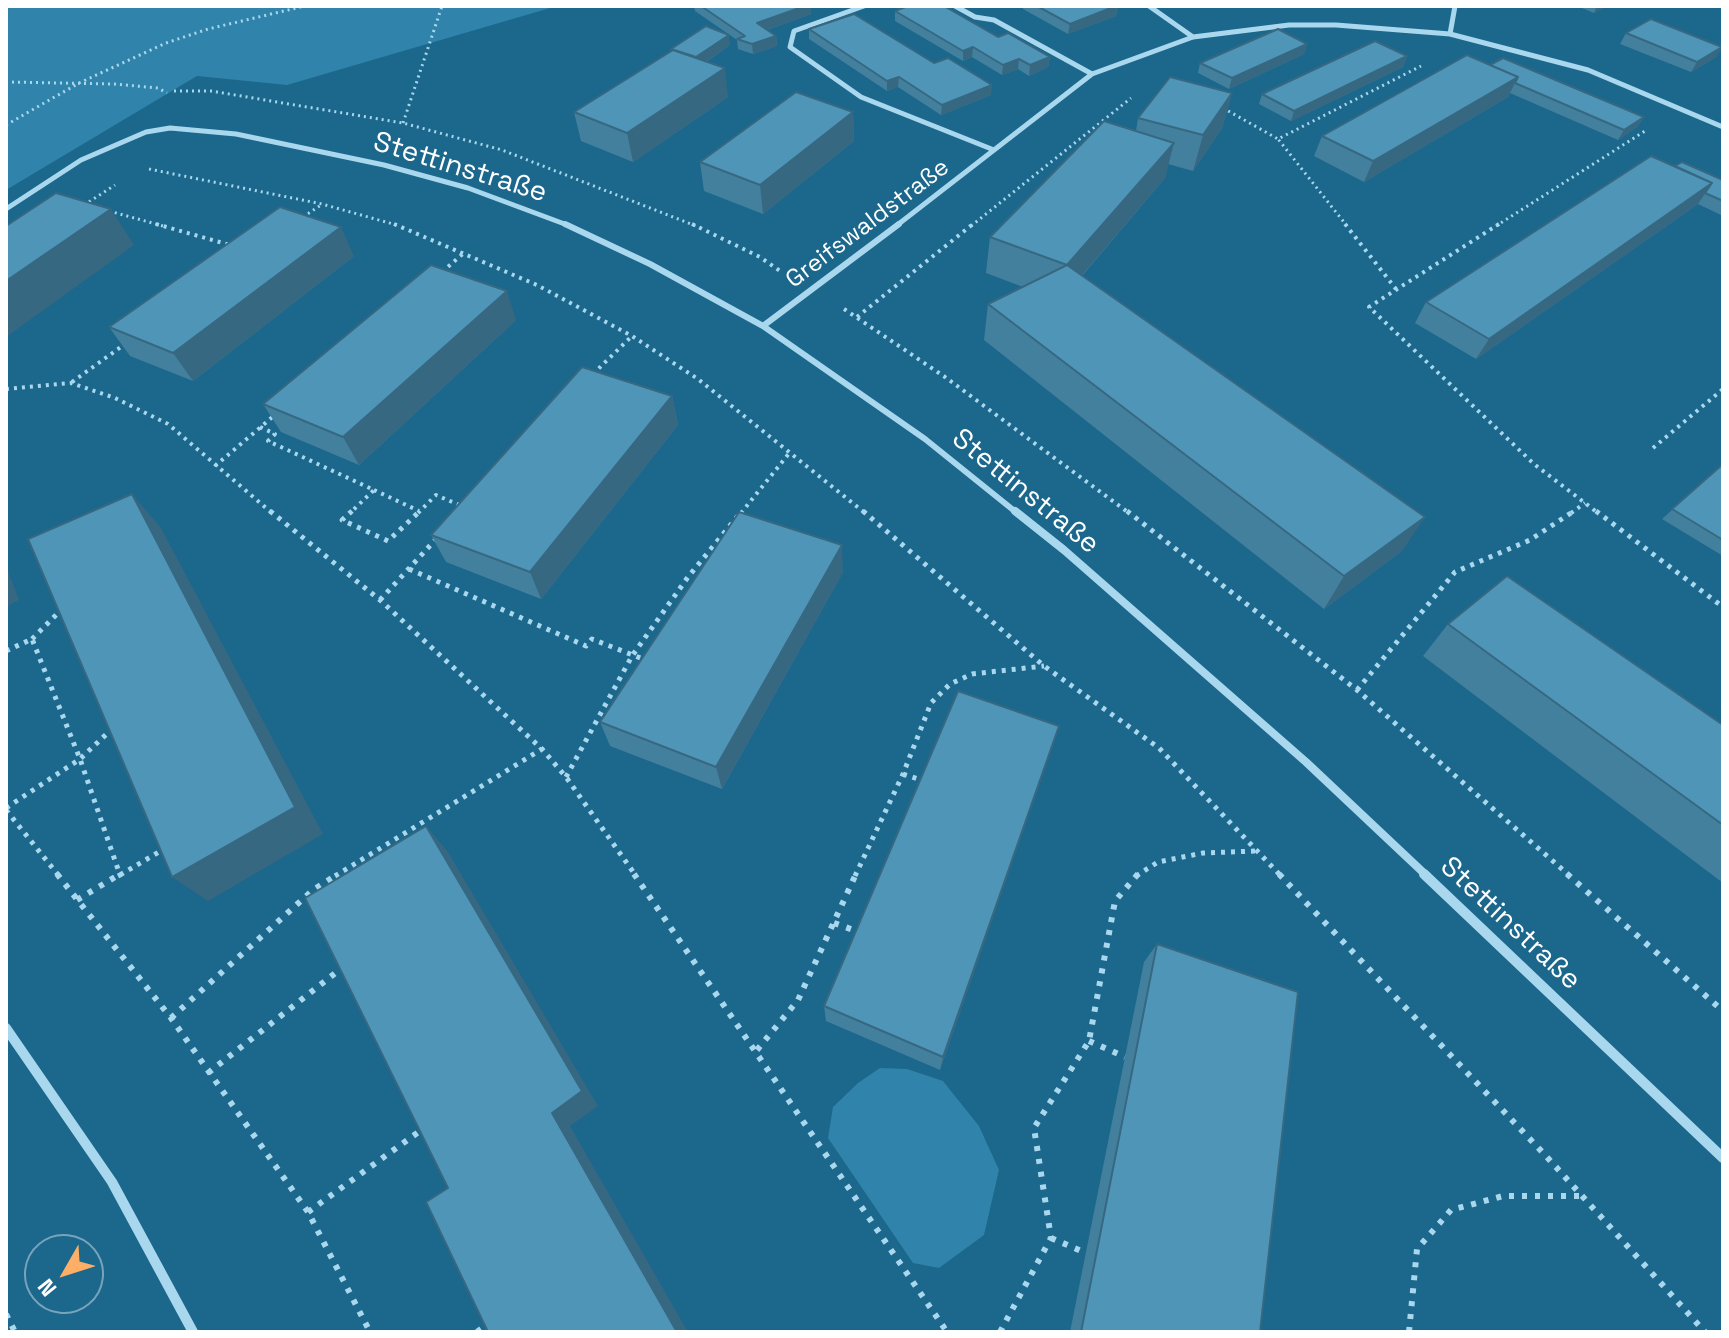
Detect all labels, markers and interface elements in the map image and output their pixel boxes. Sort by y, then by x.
street label: Stettinstraße [369,126,551,210]
street label: Greifswaldstraße [781,153,955,295]
street label: Stettinstraße [945,422,1105,562]
street label: Stettinstraße [1433,850,1587,998]
north arrow [24,1234,104,1314]
text: N [31,1273,62,1302]

